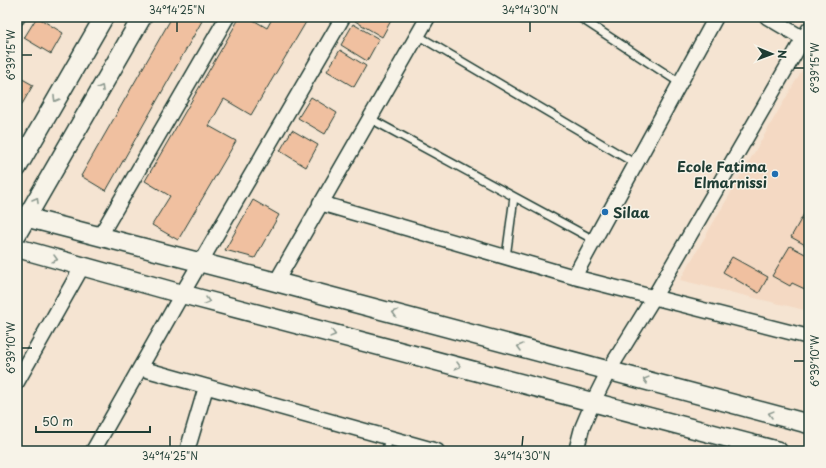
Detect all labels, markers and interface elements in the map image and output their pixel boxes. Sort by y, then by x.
text: 34°14'25"N [149,2,205,17]
text: 34°14'30"N [502,2,558,17]
text: 6°39'15"W [3,29,18,81]
north arrow [752,34,792,74]
text: 6°39'15"W [807,42,822,94]
text: N [774,50,791,59]
one-way arrow [97,84,104,92]
one-way arrow [54,95,61,102]
place label: Ecole Fatima Elmarnissi [677,156,767,193]
marker: Ecole Fatima Elmarnissi [770,169,780,179]
one-way arrow [32,197,39,204]
place label: Silaa [613,202,650,223]
marker: Silaa [600,207,610,217]
one-way arrow [51,254,58,263]
one-way arrow [204,296,210,304]
one-way arrow [391,309,398,318]
text: 6°39'10"W [3,321,18,374]
one-way arrow [329,329,336,337]
text: 6°39'10"W [807,334,822,387]
one-way arrow [517,343,523,351]
one-way arrow [455,362,462,370]
one-way arrow [643,376,650,385]
scale bar [36,408,150,434]
one-way arrow [768,410,775,419]
text: 50 m [42,412,73,430]
text: 34°14'25"N [142,448,198,463]
text: 34°14'30"N [494,448,550,463]

